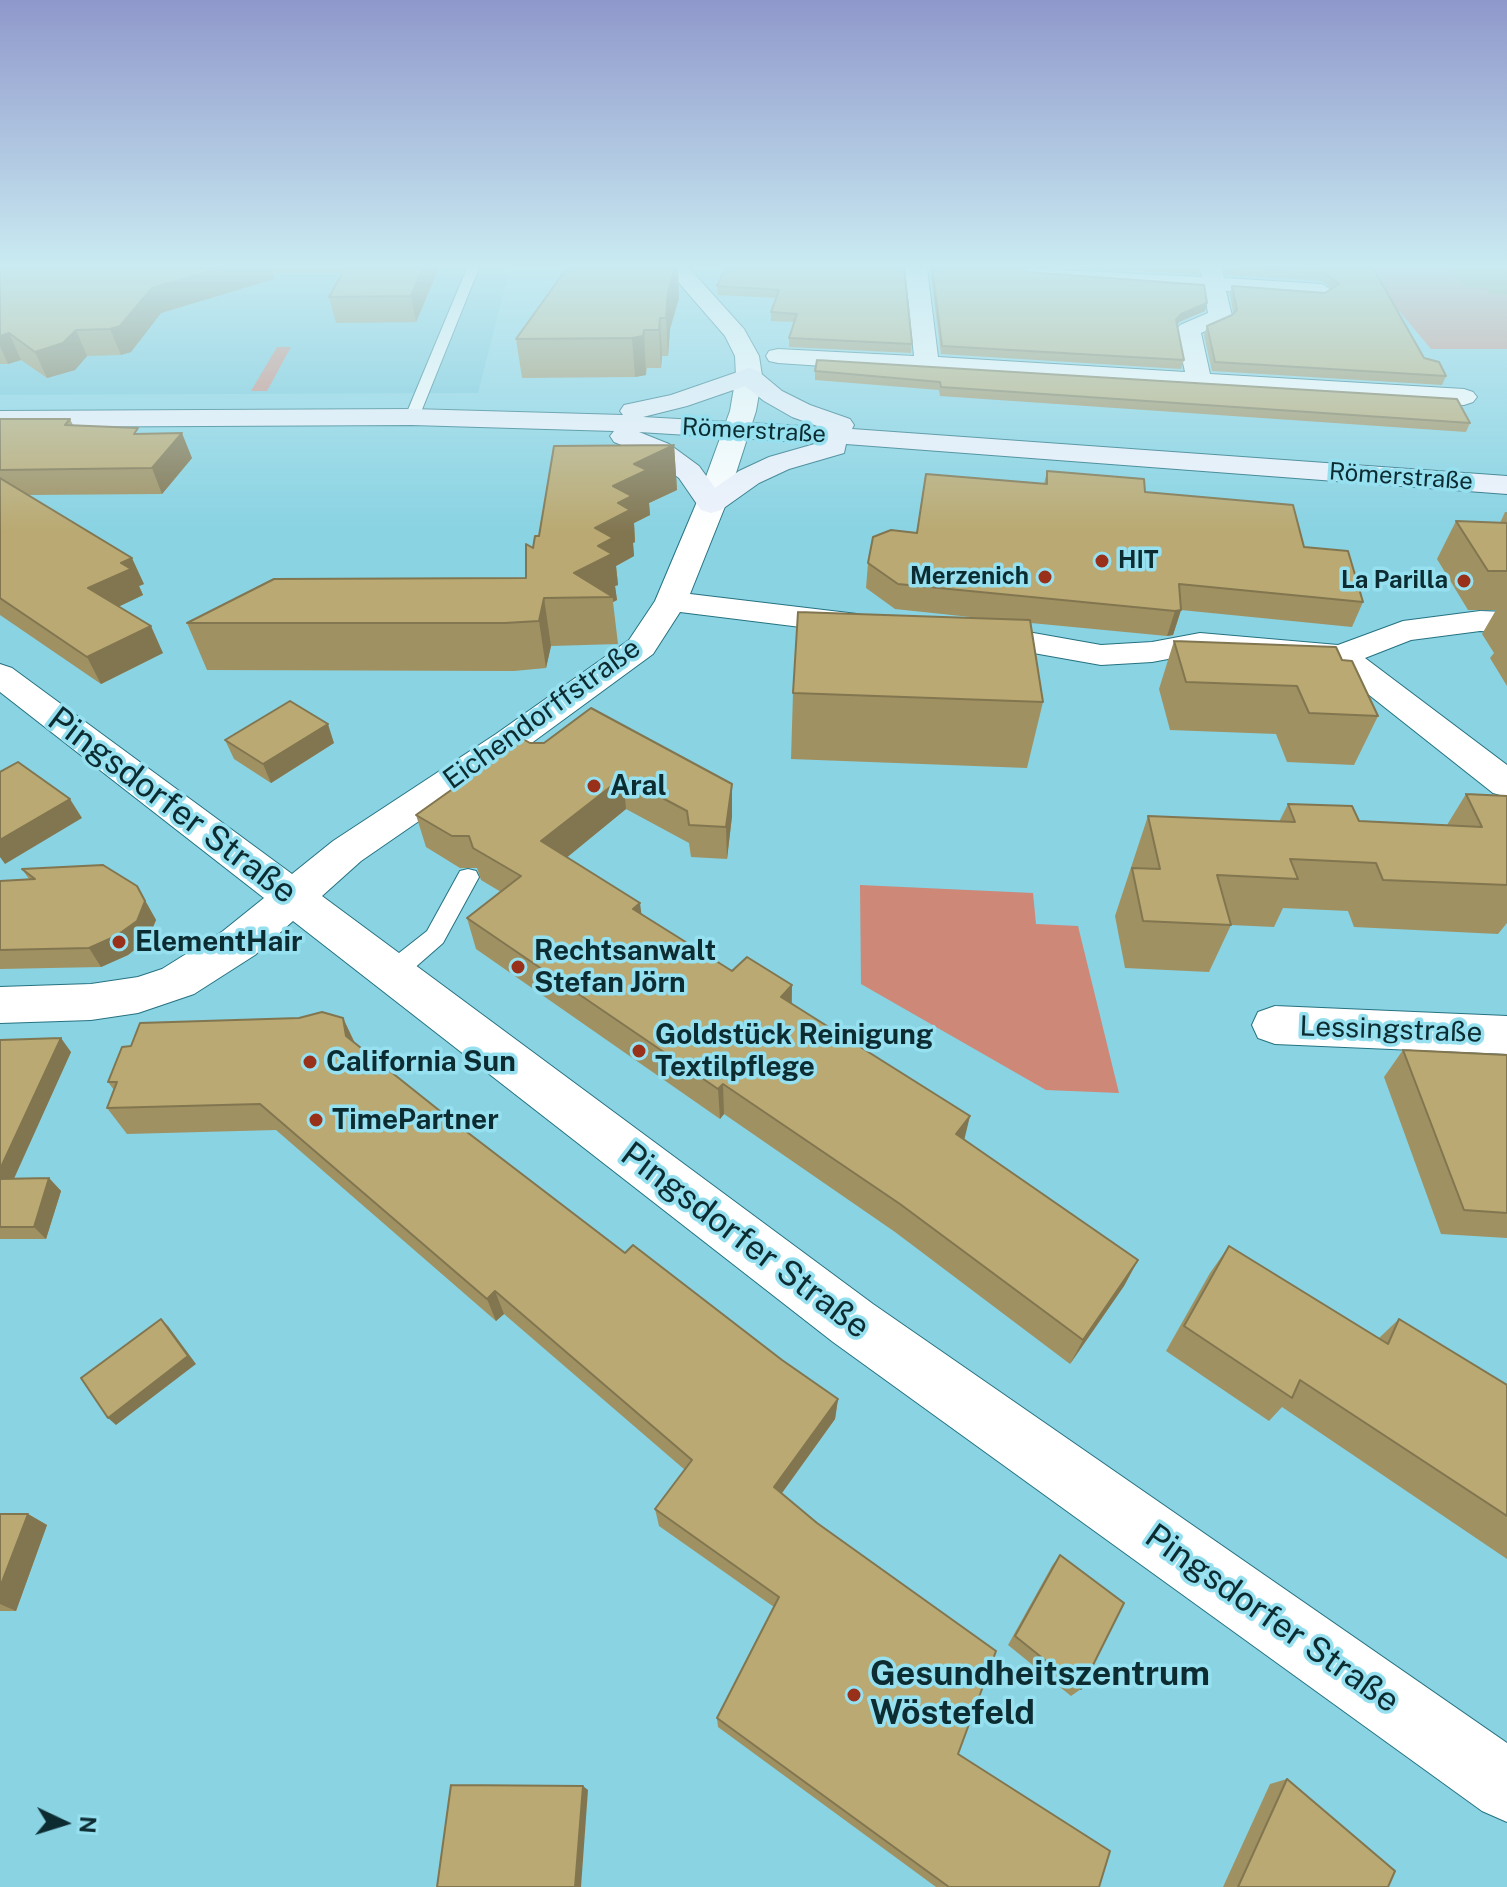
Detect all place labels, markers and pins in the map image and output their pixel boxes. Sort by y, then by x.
place label: HIT [1118,547,1159,575]
marker: HIT [1093,552,1111,570]
place label: Merzenich [910,563,1029,591]
place label: La Parilla [1341,567,1448,595]
marker: Merzenich [1036,568,1054,586]
marker: La Parilla [1455,572,1473,590]
place label: Aral [610,769,667,803]
marker: Aral [585,777,603,795]
place label: ElementHair [135,925,303,959]
marker: ElementHair [110,933,128,951]
place label: Rechtsanwalt Stefan Jörn [534,934,716,1000]
marker: Rechtsanwalt Stefan Jörn [509,958,527,976]
place label: Goldstück Reinigung Textilpflege [655,1018,933,1084]
marker: Goldstück Reinigung Textilpflege [630,1042,648,1060]
place label: California Sun [326,1045,516,1079]
marker: California Sun [301,1053,319,1071]
place label: TimePartner [332,1103,499,1137]
marker: TimePartner [307,1111,325,1129]
place label: Gesundheitszentrum Wöstefeld [870,1655,1210,1734]
marker: Gesundheitszentrum Wöstefeld [845,1686,863,1704]

